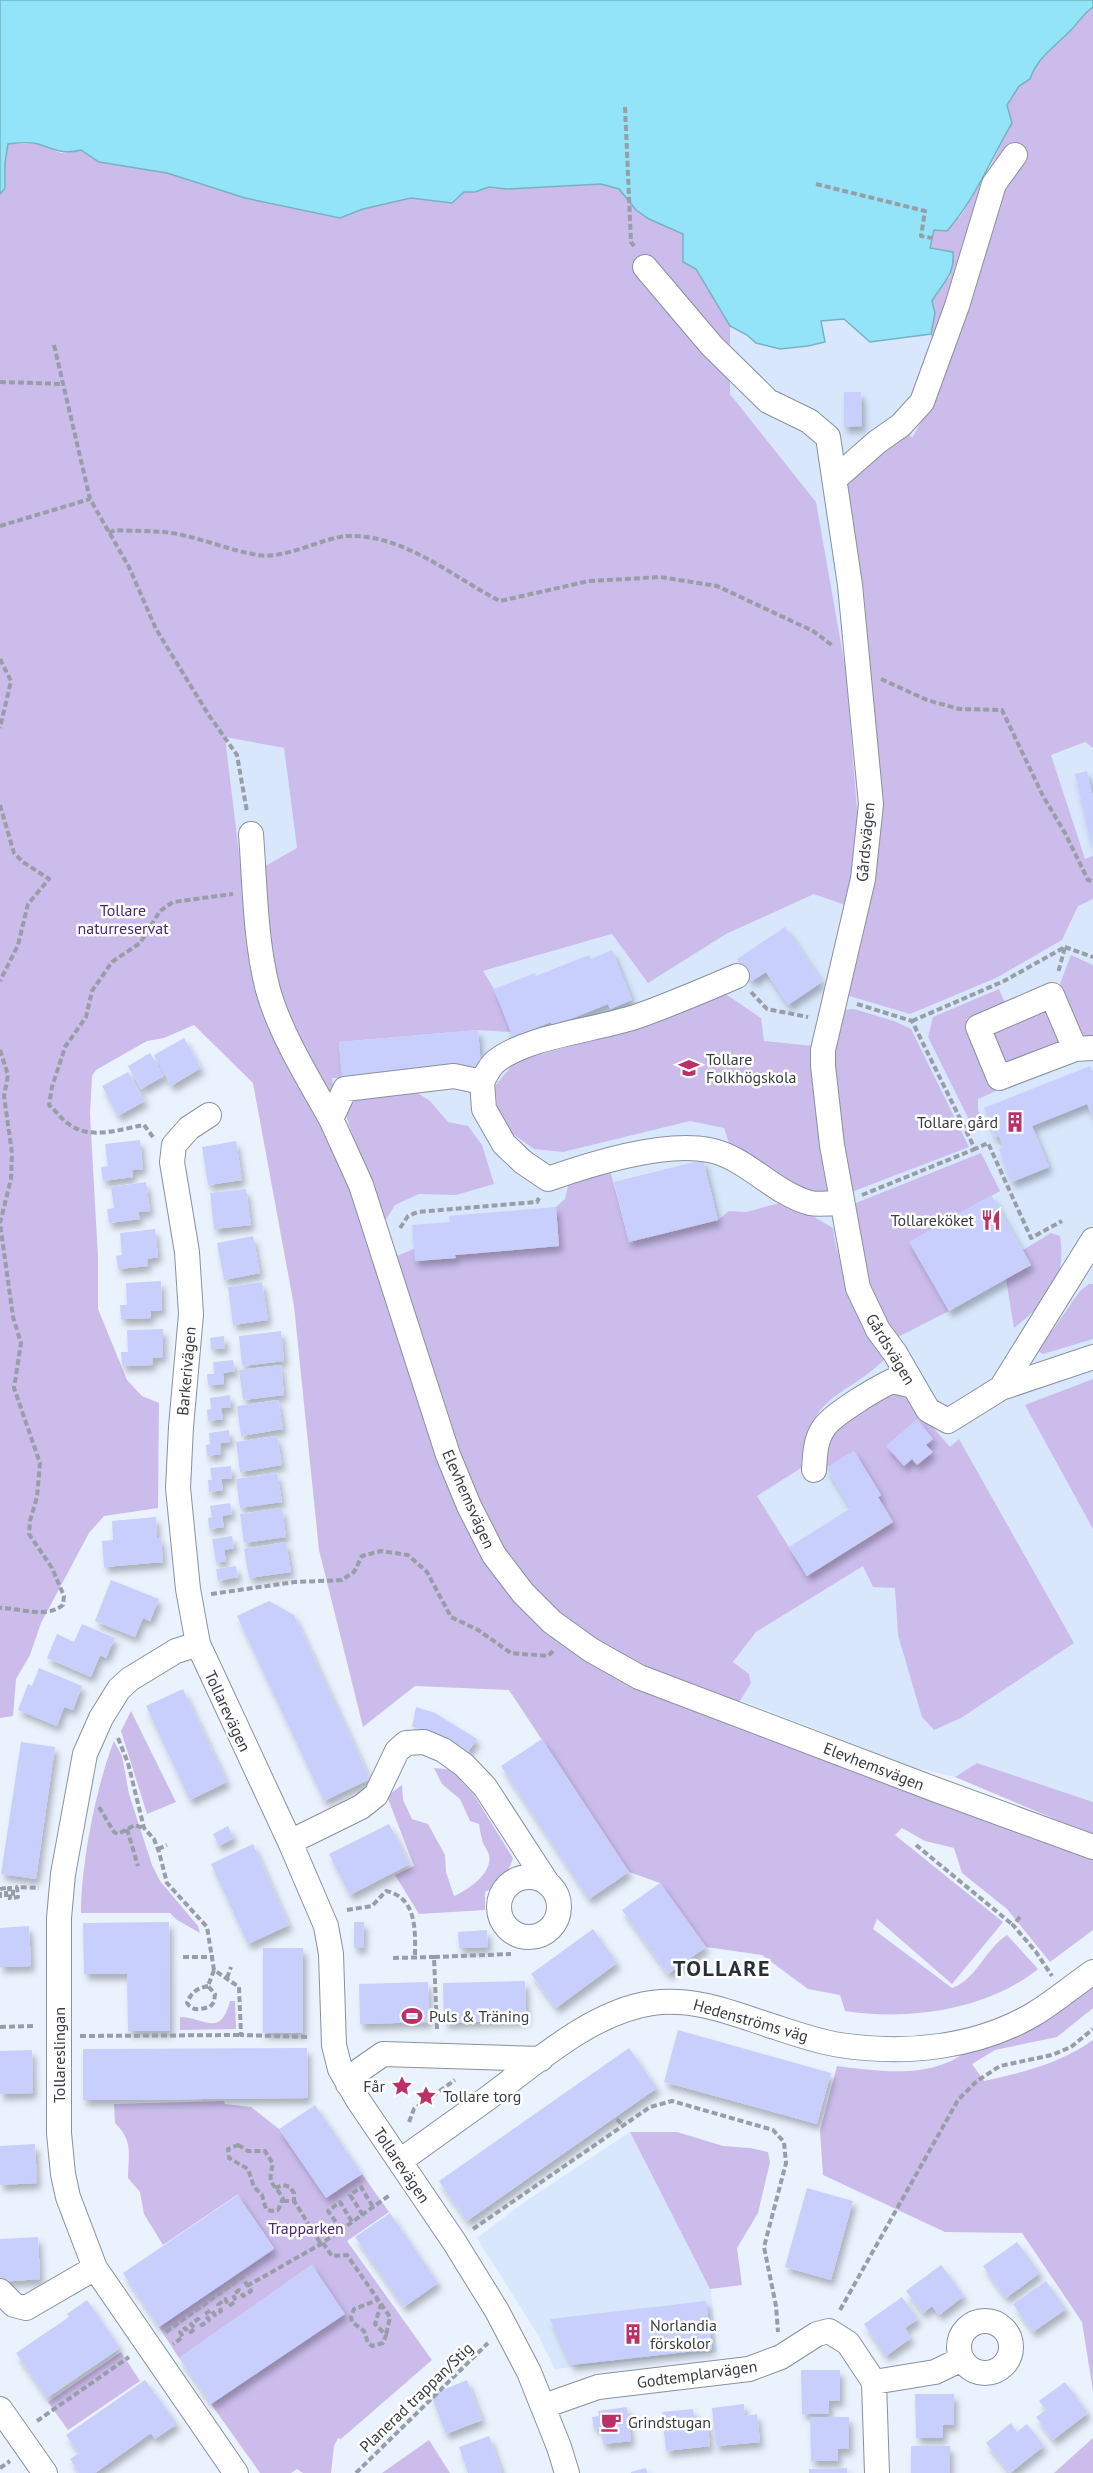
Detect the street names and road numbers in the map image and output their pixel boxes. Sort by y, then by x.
street label: Gårdsvägen [852,801,878,883]
street label: Gårdsvägen [862,1310,920,1388]
street label: Barkerivägen [172,1326,200,1416]
street label: Elevhemsvägen [438,1446,500,1552]
street label: Tollarevägen [201,1667,255,1755]
street label: Elevhemsvägen [821,1738,927,1794]
street label: Hedenströms väg [691,1994,811,2046]
street label: Tollareslingan [49,2007,69,2103]
street label: Tollarevägen [369,2123,435,2207]
street label: Planerad trappan/Stig [355,2338,477,2456]
street label: Godtemplarvägen [636,2356,758,2392]

